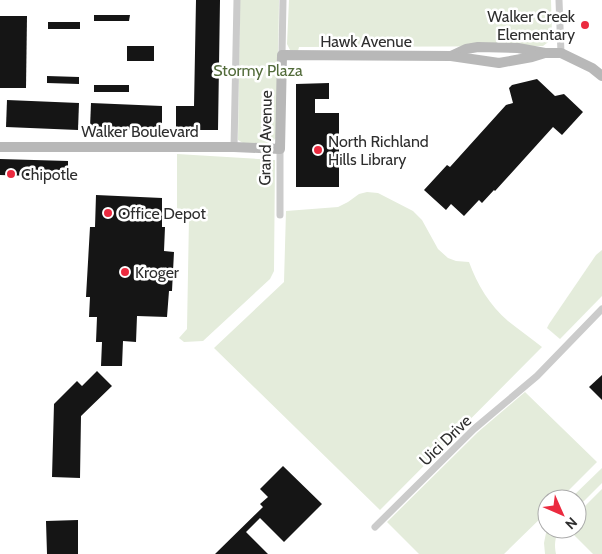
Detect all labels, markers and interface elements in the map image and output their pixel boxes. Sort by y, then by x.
place label: Walker Creek Elementary [487,7,576,44]
marker: Walker Creek Elementary [579,19,591,31]
street label: Hawk Avenue [320,32,412,51]
park label: Stormy Plaza [213,61,303,80]
street label: Grand Avenue [255,90,276,186]
street label: Walker Boulevard [81,122,199,141]
place label: North Richland Hills Library [328,132,429,169]
marker: North Richland Hills Library [312,144,324,156]
place label: Chipotle [21,165,78,184]
marker: Chipotle [5,168,17,180]
place label: Office Depot [118,204,206,223]
marker: Office Depot [102,207,114,219]
place label: Kroger [135,263,180,282]
marker: Kroger [119,266,131,278]
street label: Uici Drive [415,411,475,470]
north arrow [537,489,587,539]
text: N [561,513,581,533]

